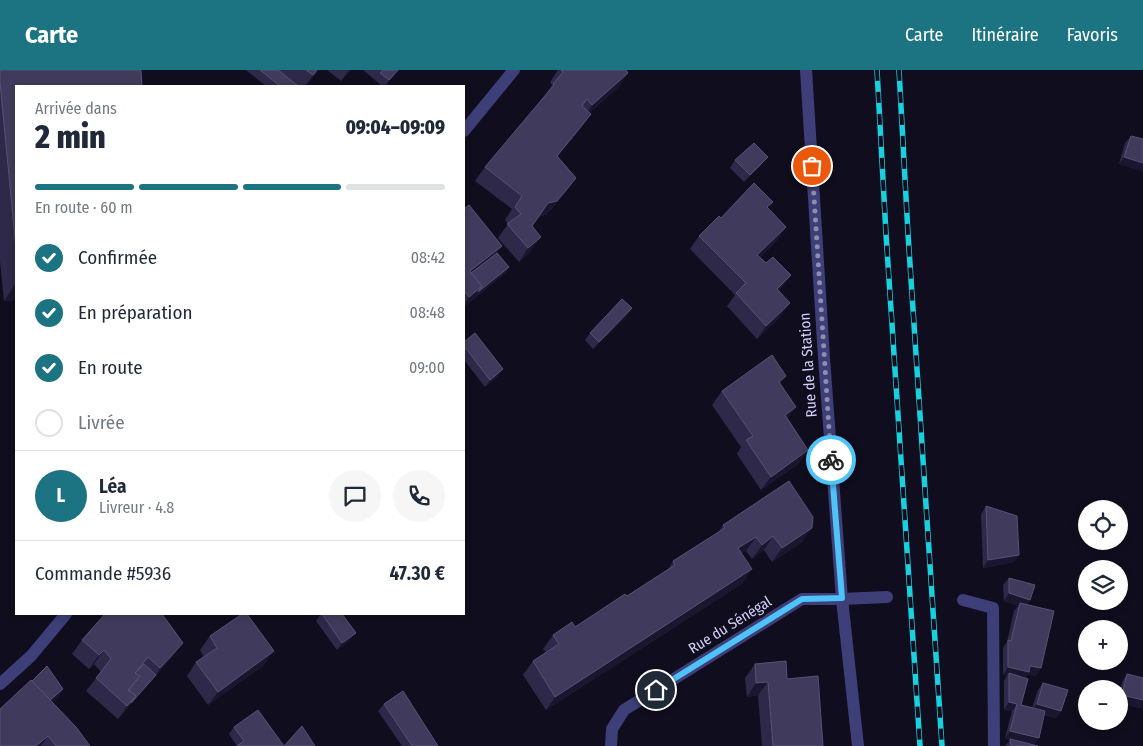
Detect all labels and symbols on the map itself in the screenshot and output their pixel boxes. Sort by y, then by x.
pin [791,145,833,187]
street label: Rue de la Station [795,312,821,418]
courier [806,435,856,485]
street label: Rue du Sénégal [685,592,775,658]
pin [635,669,677,711]

